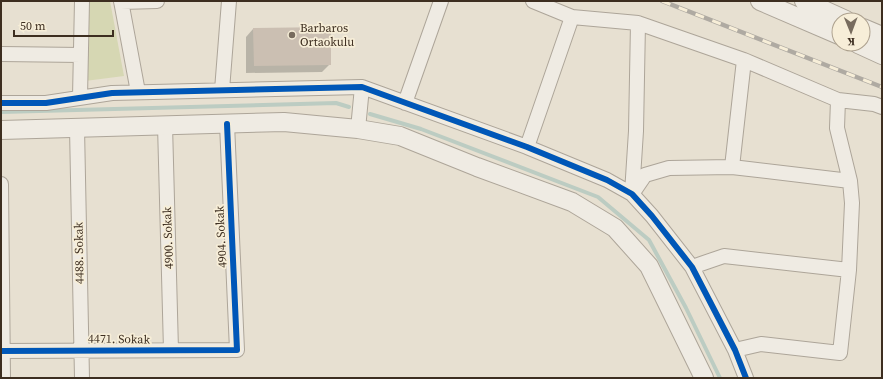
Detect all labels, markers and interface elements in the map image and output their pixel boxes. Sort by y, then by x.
scale bar [14,12,113,38]
north arrow [831,12,871,52]
text: 50 m [20,18,46,34]
place label: Barbaros Ortaokulu [300,20,354,50]
marker: Barbaros Ortaokulu [287,30,297,40]
text: K [847,34,855,49]
street label: 4904. Sokak [211,205,231,269]
street label: 4900. Sokak [159,206,177,269]
street label: 4488. Sokak [70,221,88,284]
street label: 4471. Sokak [88,330,151,348]

